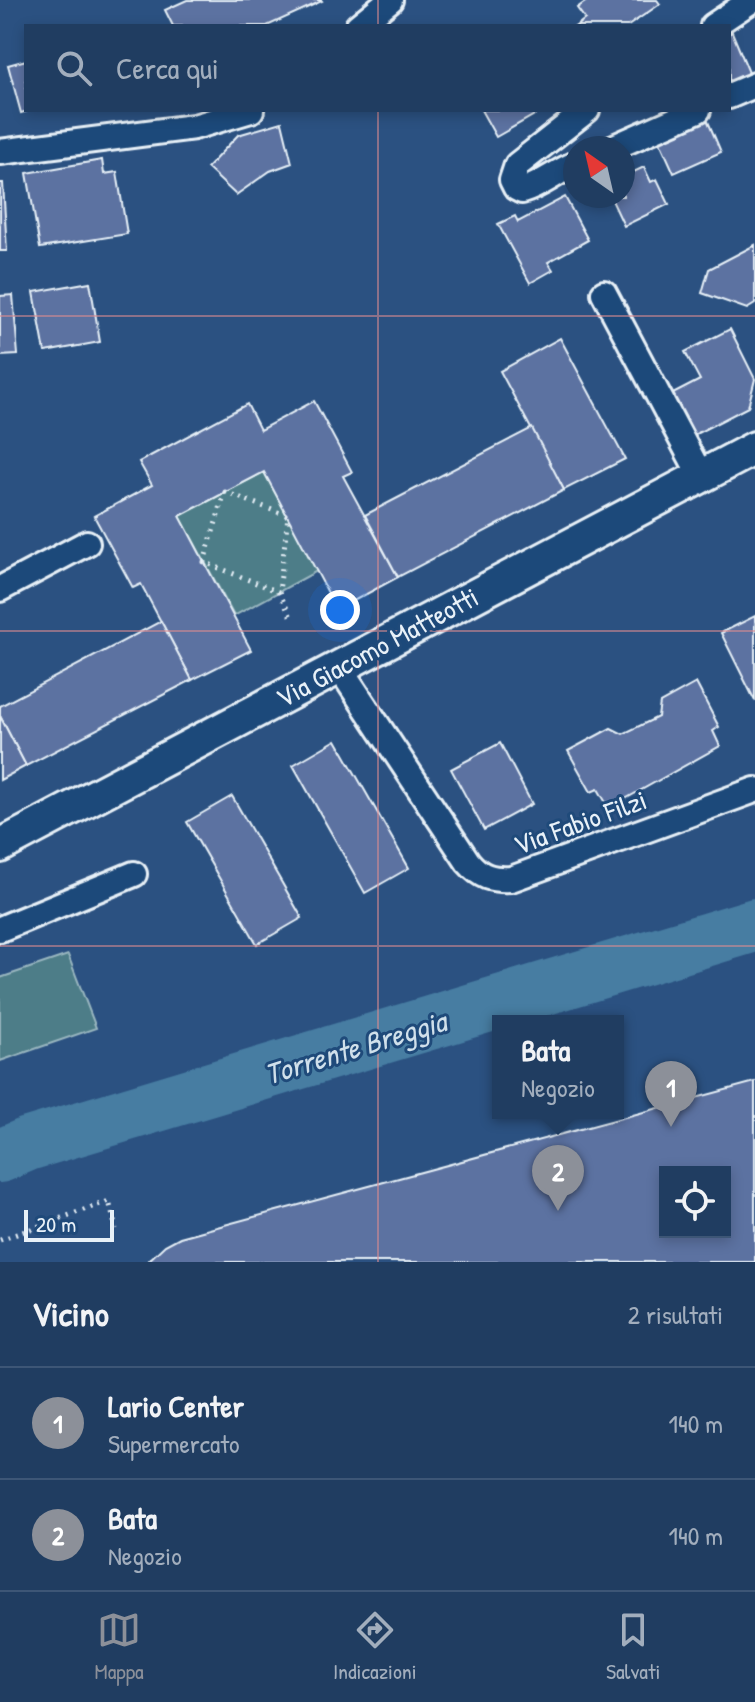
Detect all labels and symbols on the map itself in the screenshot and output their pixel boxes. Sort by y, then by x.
north arrow [563,136,635,208]
street label: Via Giacomo Matteotti [269,578,485,716]
your location [320,590,360,630]
street label: Via Fabio Filzi [508,780,652,864]
water label: Torrente Breggia [259,999,454,1095]
pin: 1 [645,1061,697,1127]
pin: 2 [532,1145,584,1211]
scale bar [24,1206,114,1242]

